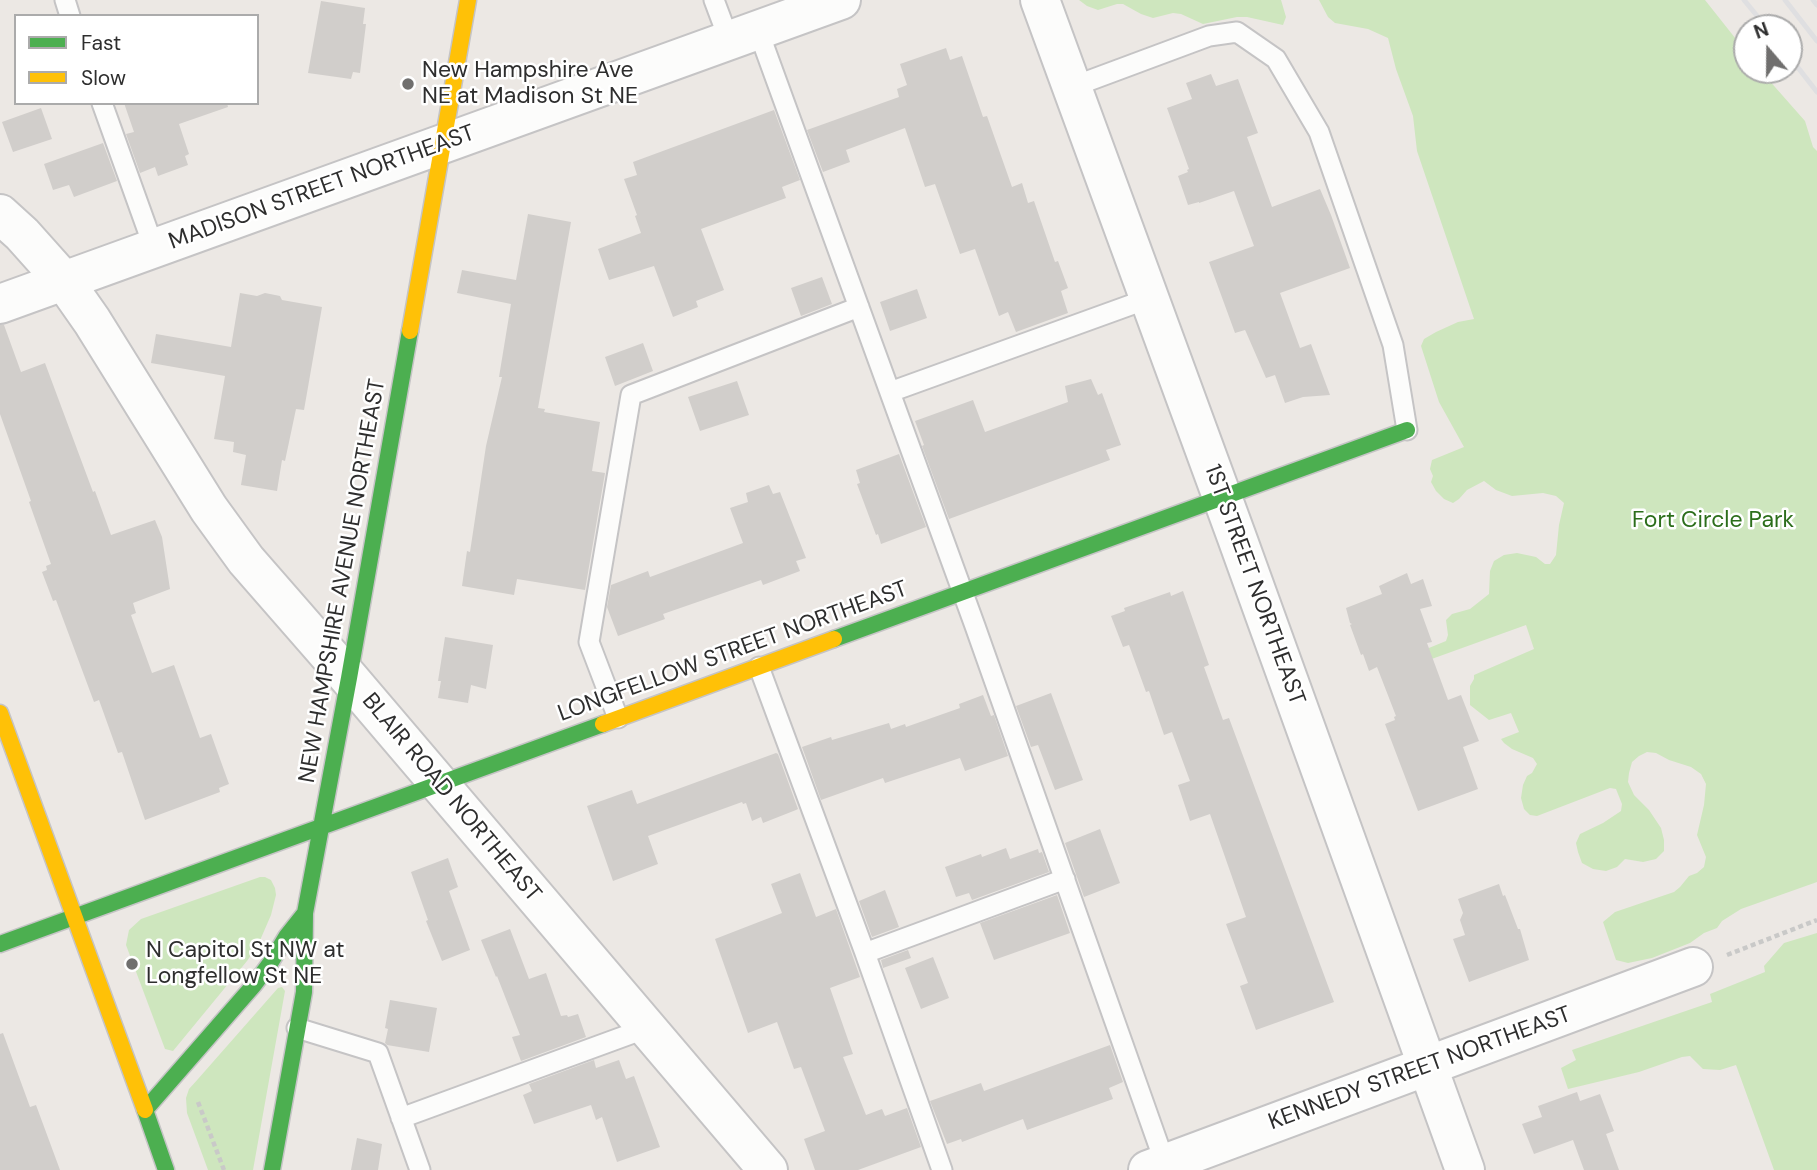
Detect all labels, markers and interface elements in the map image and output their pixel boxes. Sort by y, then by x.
legend [14,14,259,105]
north arrow [1733,14,1803,84]
text: N [1751,17,1772,45]
text: Fast [81,29,121,57]
place label: New Hampshire Ave NE at Madison St NE [422,57,638,111]
text: Slow [81,64,126,92]
marker: New Hampshire Ave NE at Madison St NE [400,76,416,92]
street label: MADISON STREET NORTHEAST [165,120,479,256]
street label: NEW HAMPSHIRE AVENUE NORTHEAST [294,377,392,785]
street label: 1ST STREET NORTHEAST [1198,461,1310,709]
park label: Fort Circle Park [1632,507,1794,535]
street label: LONGFELLOW STREET NORTHEAST [554,576,912,728]
street label: BLAIR ROAD NORTHEAST [356,688,546,908]
place label: N Capitol St NW at Longfellow St NE [146,937,344,991]
marker: N Capitol St NW at Longfellow St NE [124,956,140,972]
street label: KENNEDY STREET NORTHEAST [1265,1001,1575,1137]

